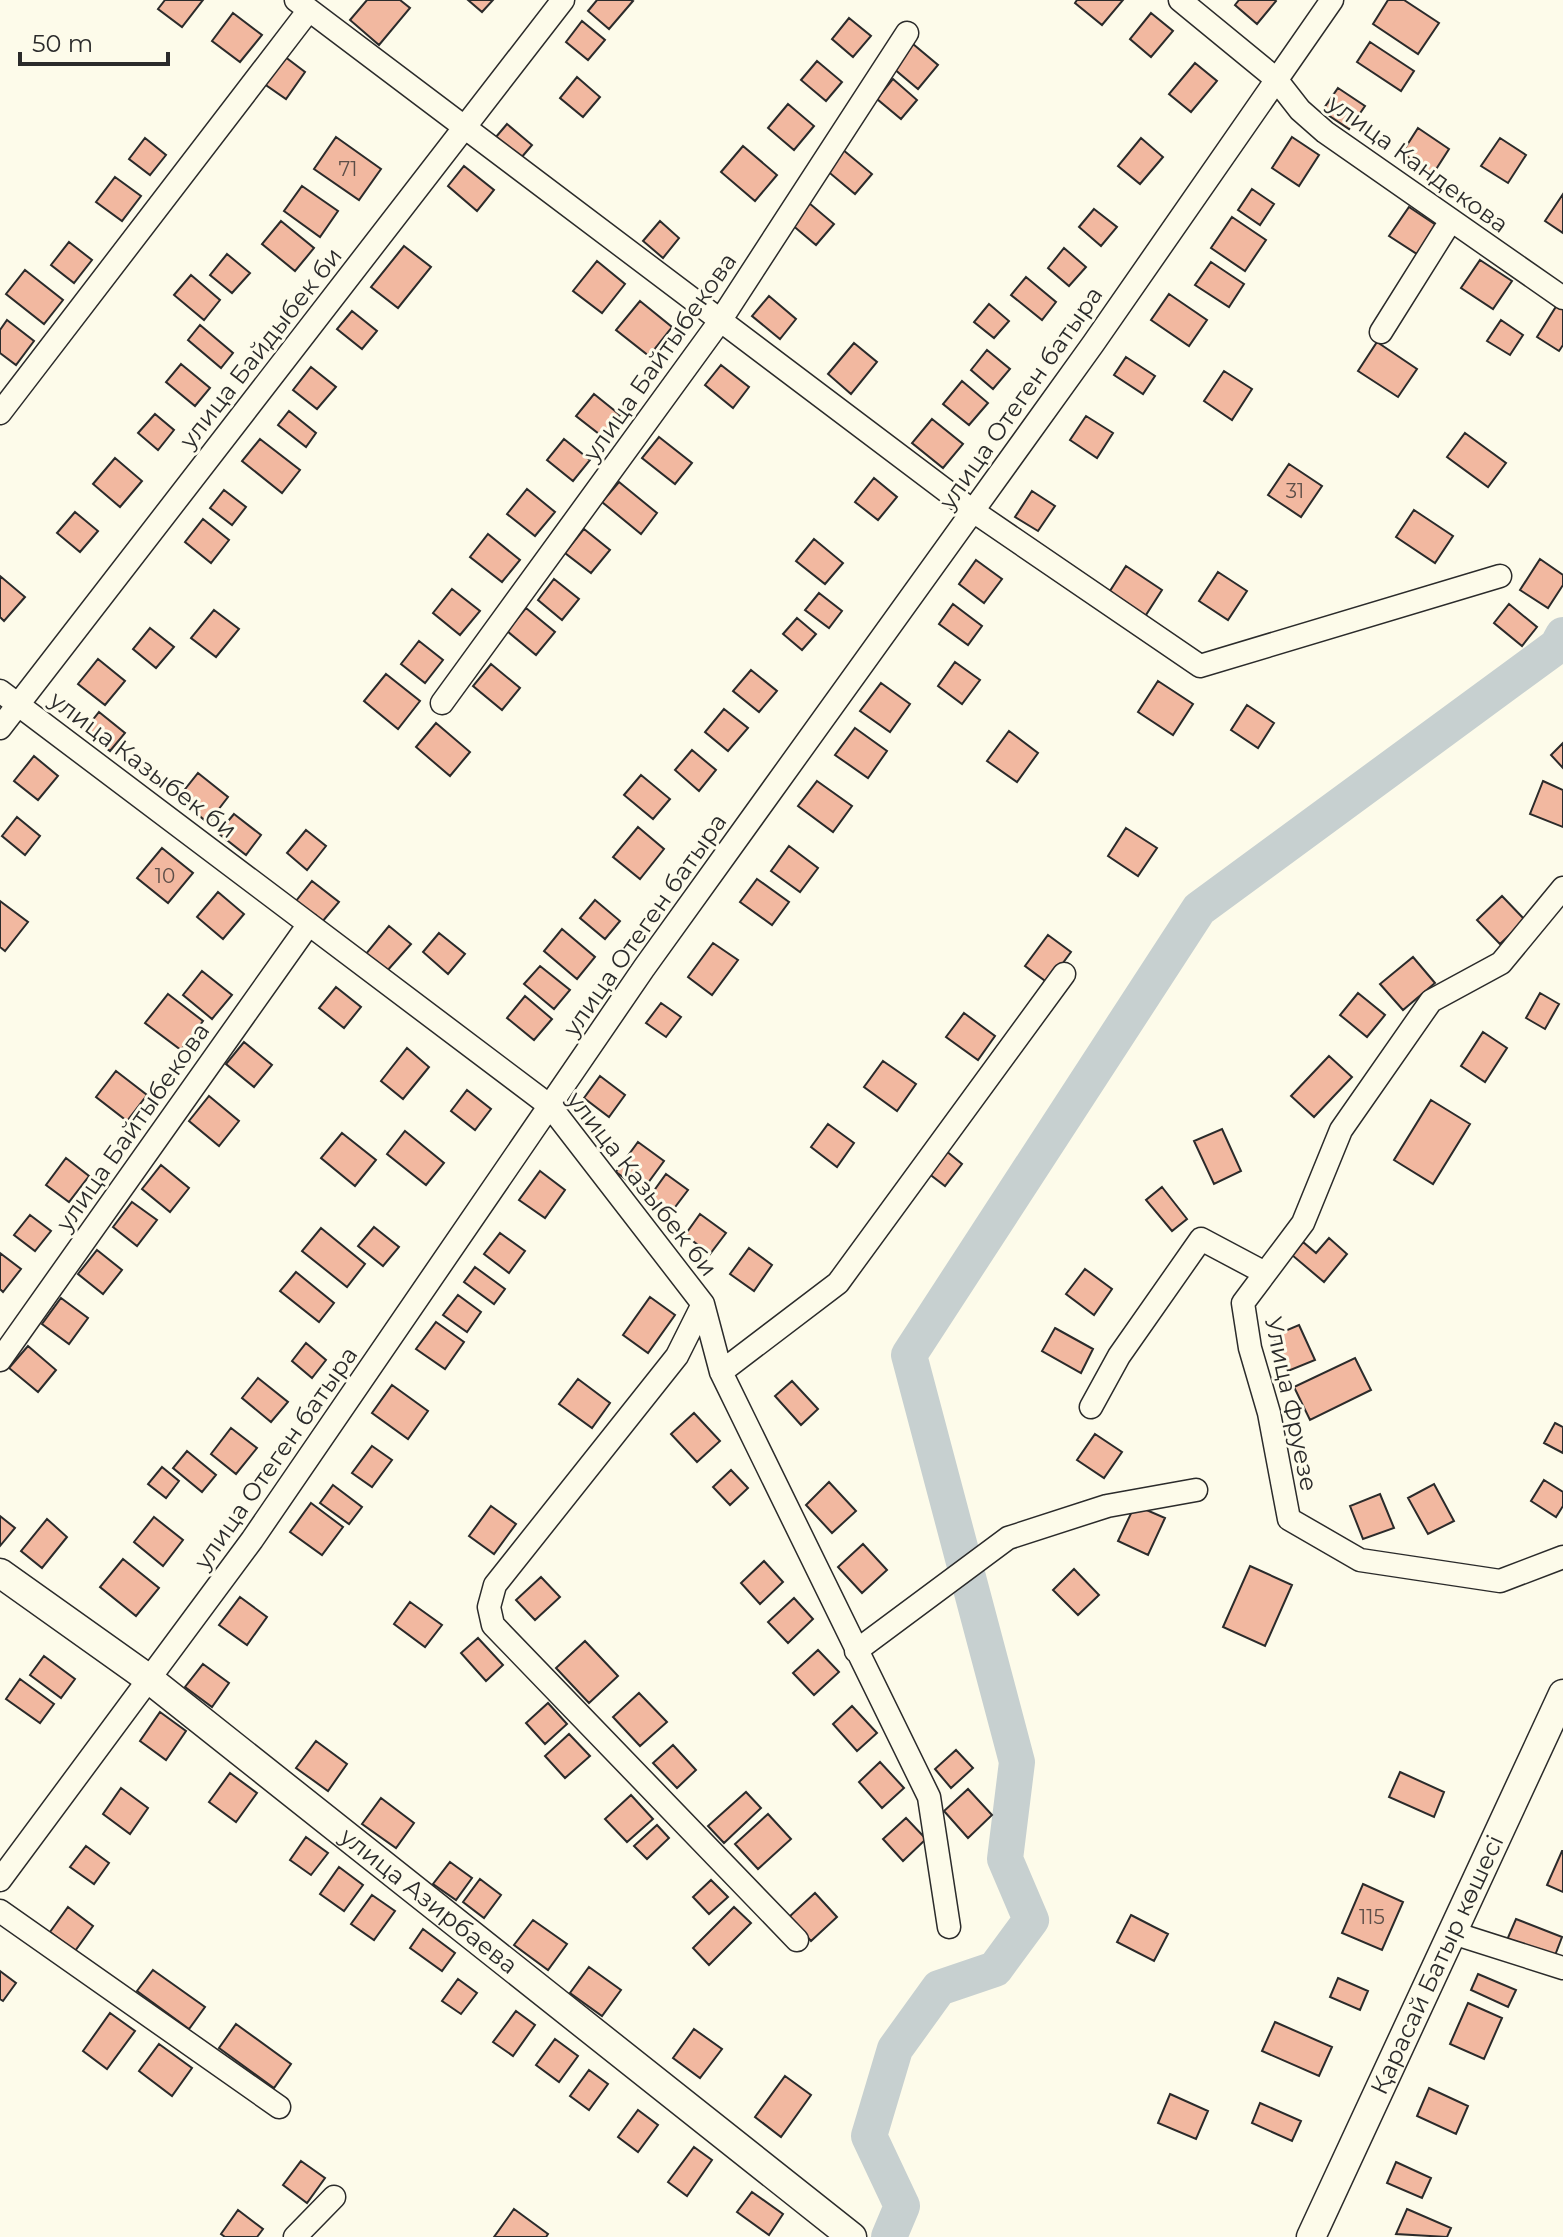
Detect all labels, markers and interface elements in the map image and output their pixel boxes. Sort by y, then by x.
scale bar [20,16,168,66]
text: 50 m [32,29,93,58]
street label: улица Кандекова [1322,88,1514,239]
house number: 71 [338,157,358,181]
street label: улица Байдыбек би [173,242,348,455]
street label: улица Байтыбекова [576,247,742,467]
street label: улица Отеген батыра [932,281,1109,516]
house number: 31 [1286,479,1304,503]
street label: улица Казыбек би [43,684,242,844]
street label: улица Отеген батыра [556,808,733,1043]
house number: 10 [155,864,175,888]
street label: улица Байтыбекова [49,1017,215,1237]
street label: улица Казыбек би [561,1085,724,1282]
street label: Улица Фруезе [1259,1314,1324,1494]
street label: улица Отеген батыра [187,1341,364,1576]
street label: улица Азирбаева [334,1821,523,1980]
street label: Қарасай Батыр көшесі [1364,1830,1509,2099]
house number: 115 [1359,1905,1385,1929]

